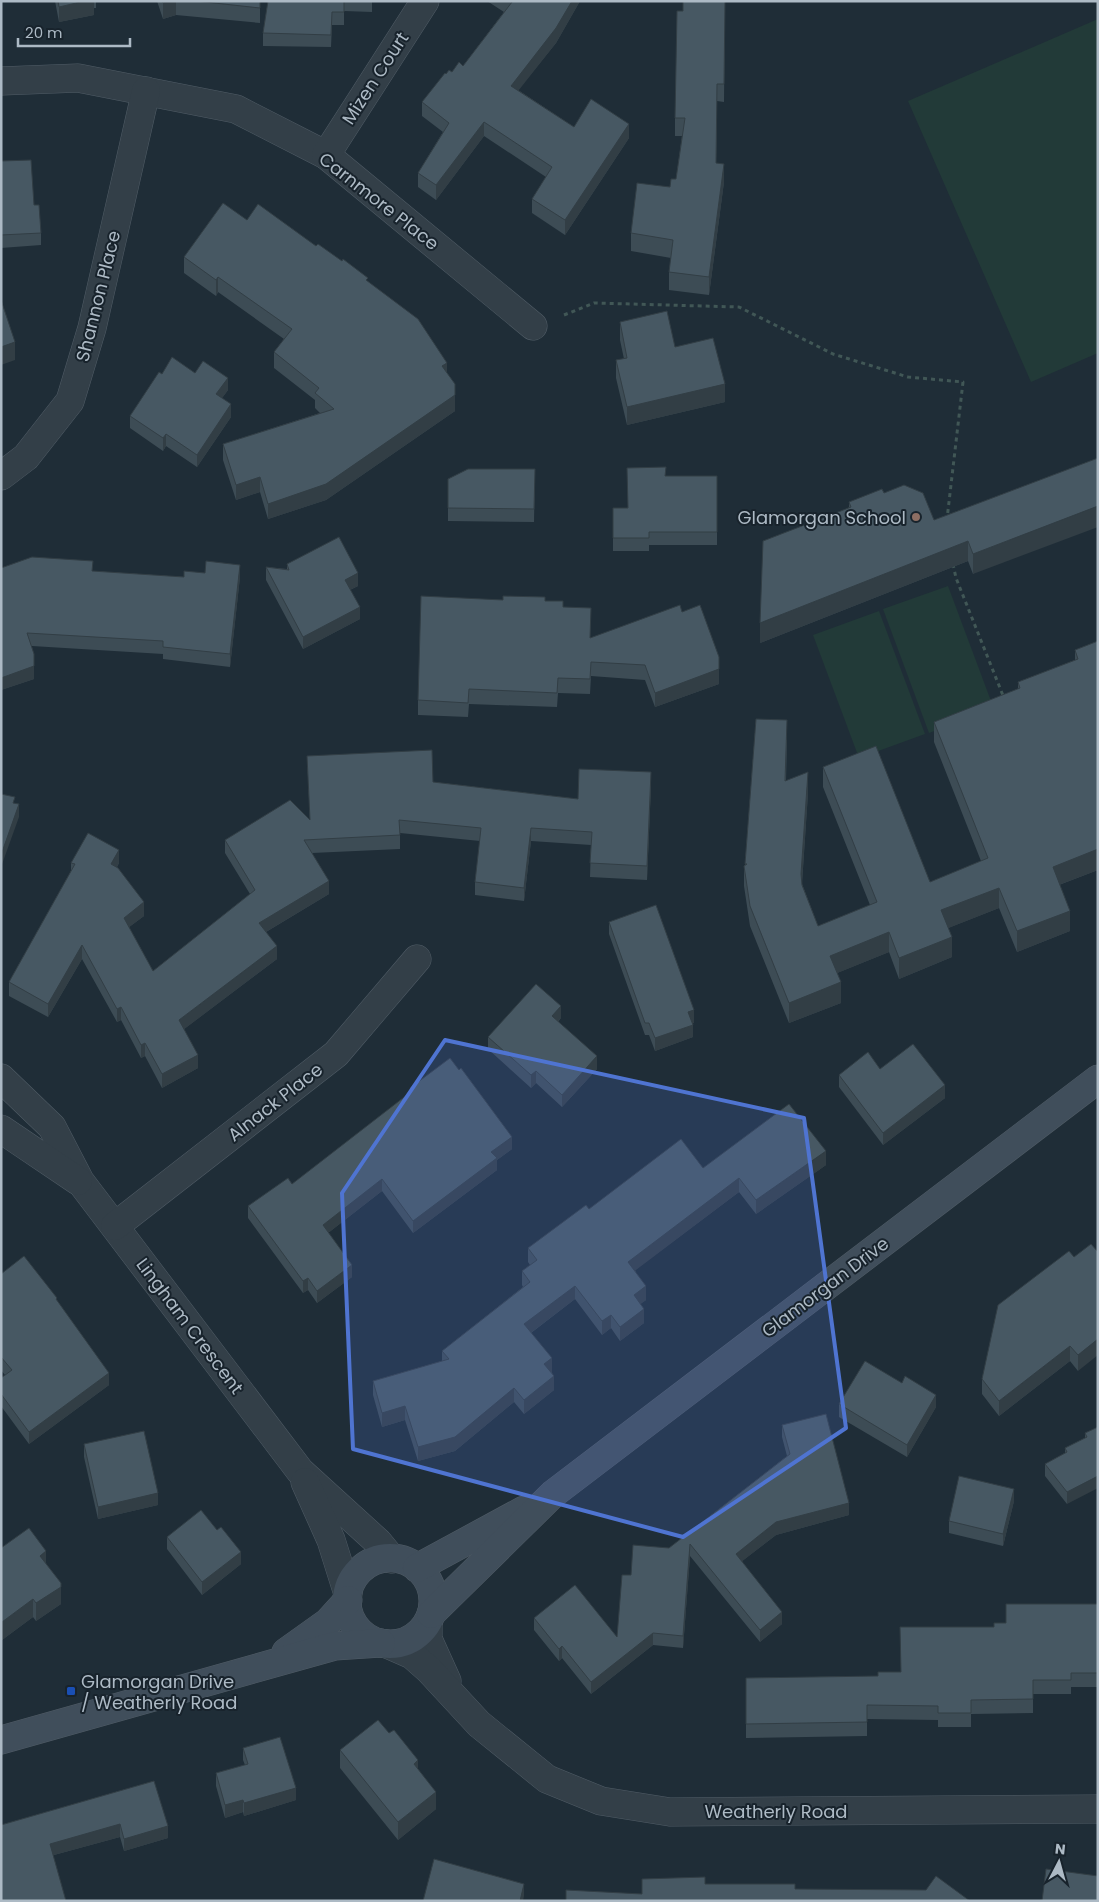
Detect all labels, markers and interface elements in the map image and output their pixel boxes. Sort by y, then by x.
scale bar [18,15,130,47]
text: 20 m [25,22,63,43]
street label: Mizen Court [336,27,414,129]
street label: Carnmore Place [314,146,444,256]
street label: Shannon Place [70,228,126,364]
place label: Glamorgan School [737,505,906,530]
marker: Glamorgan School [910,511,922,523]
street label: Alnack Place [222,1057,328,1147]
street label: Glamorgan Drive [756,1231,894,1343]
street label: Lingham Crescent [131,1253,249,1399]
place label: Glamorgan Drive / Weatherly Road [81,1669,237,1715]
marker: Glamorgan Drive / Weatherly Road [65,1685,77,1697]
street label: Weatherly Road [704,1799,848,1824]
north arrow [1034,1837,1084,1887]
text: N [1054,1839,1067,1860]

